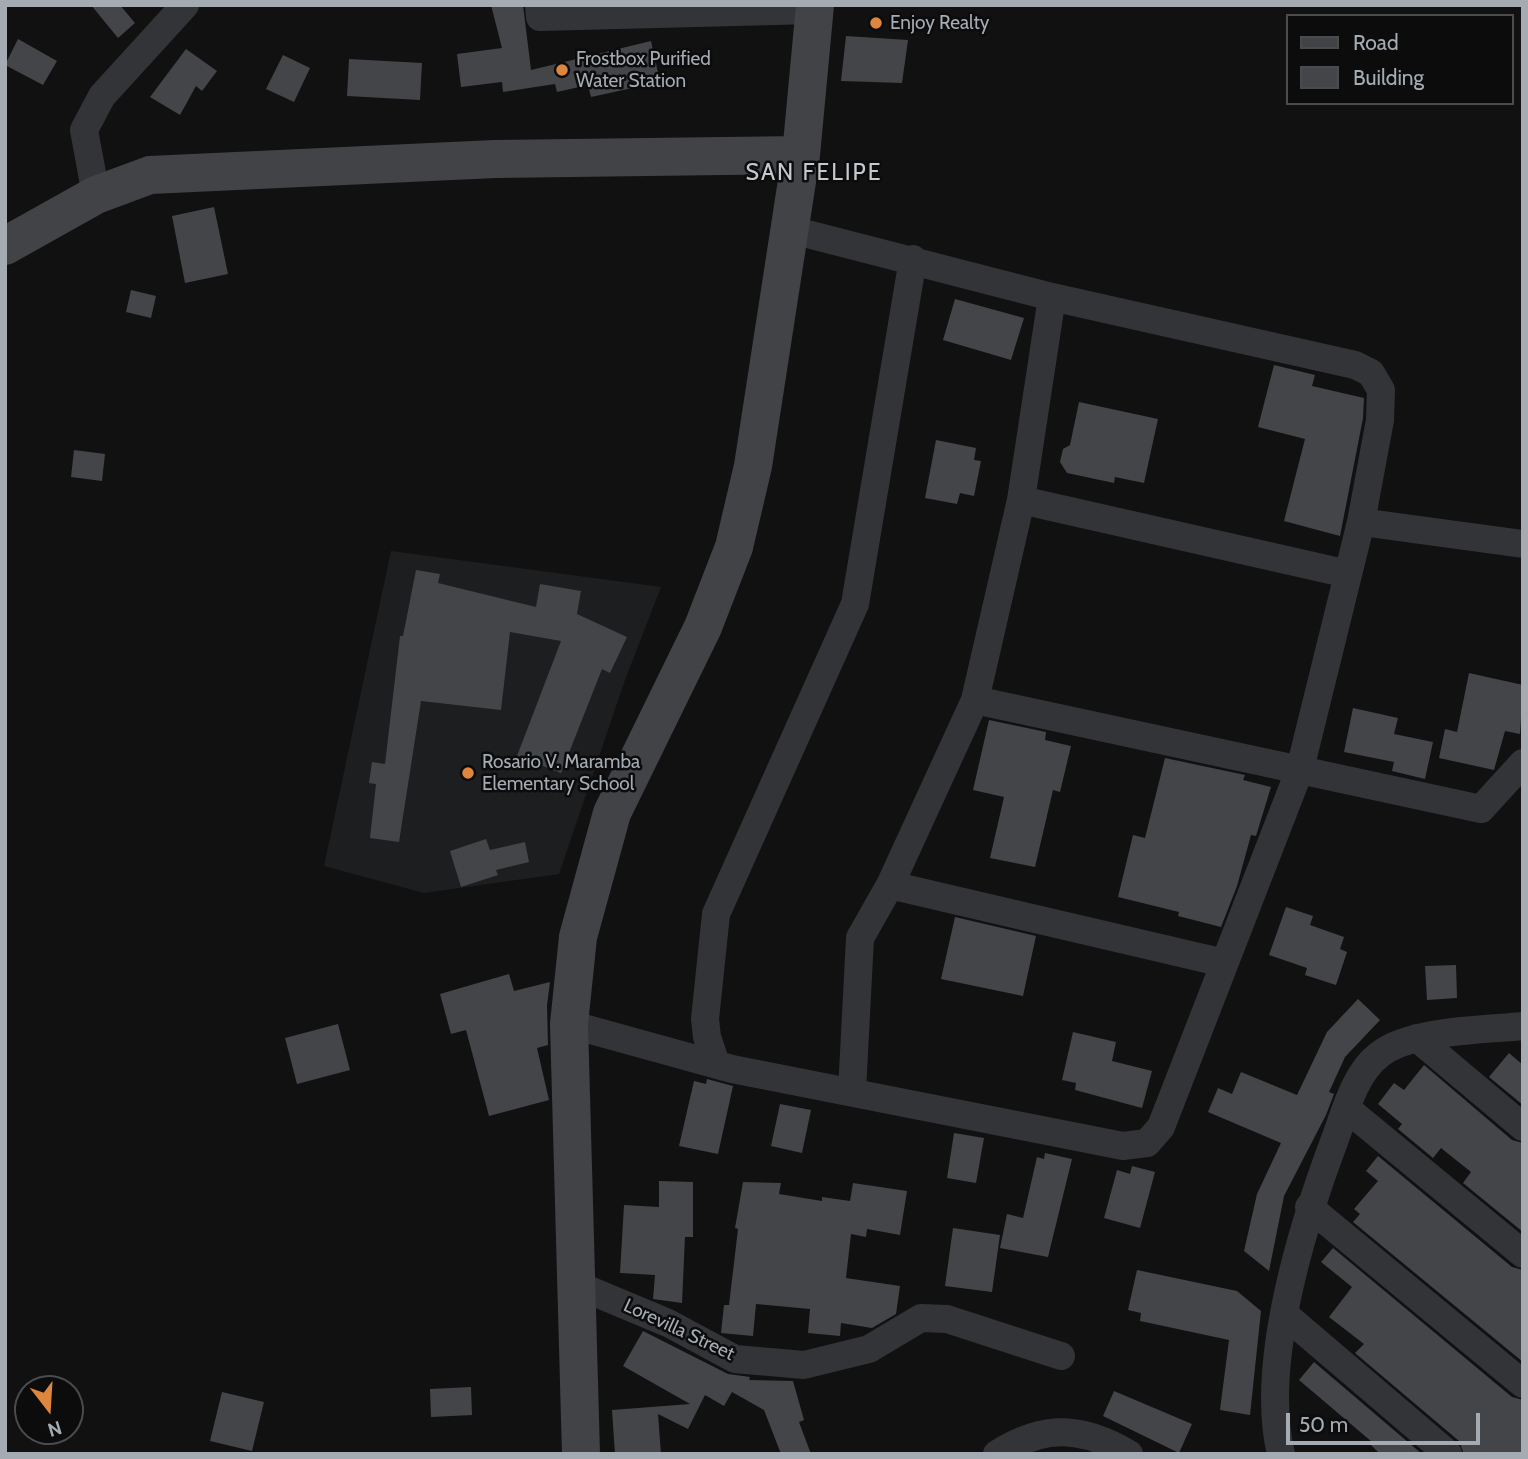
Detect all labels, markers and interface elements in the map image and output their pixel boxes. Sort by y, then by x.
place label: Enjoy Realty [890,12,989,34]
legend [1286,14,1514,105]
marker: Enjoy Realty [868,15,884,31]
text: Road [1353,30,1399,55]
place label: Frostbox Purified Water Station [576,48,711,92]
marker: Frostbox Purified Water Station [554,62,570,78]
text: Building [1353,65,1424,90]
district label: SAN FELIPE [747,159,881,187]
place label: Rosario V. Maramba Elementary School [482,751,640,795]
marker: Rosario V. Maramba Elementary School [460,765,476,781]
street label: Lorevilla Street [620,1294,738,1366]
north arrow [14,1375,84,1445]
scale bar [1290,1400,1484,1444]
text: 50 m [1299,1412,1348,1437]
text: N [45,1416,64,1442]

